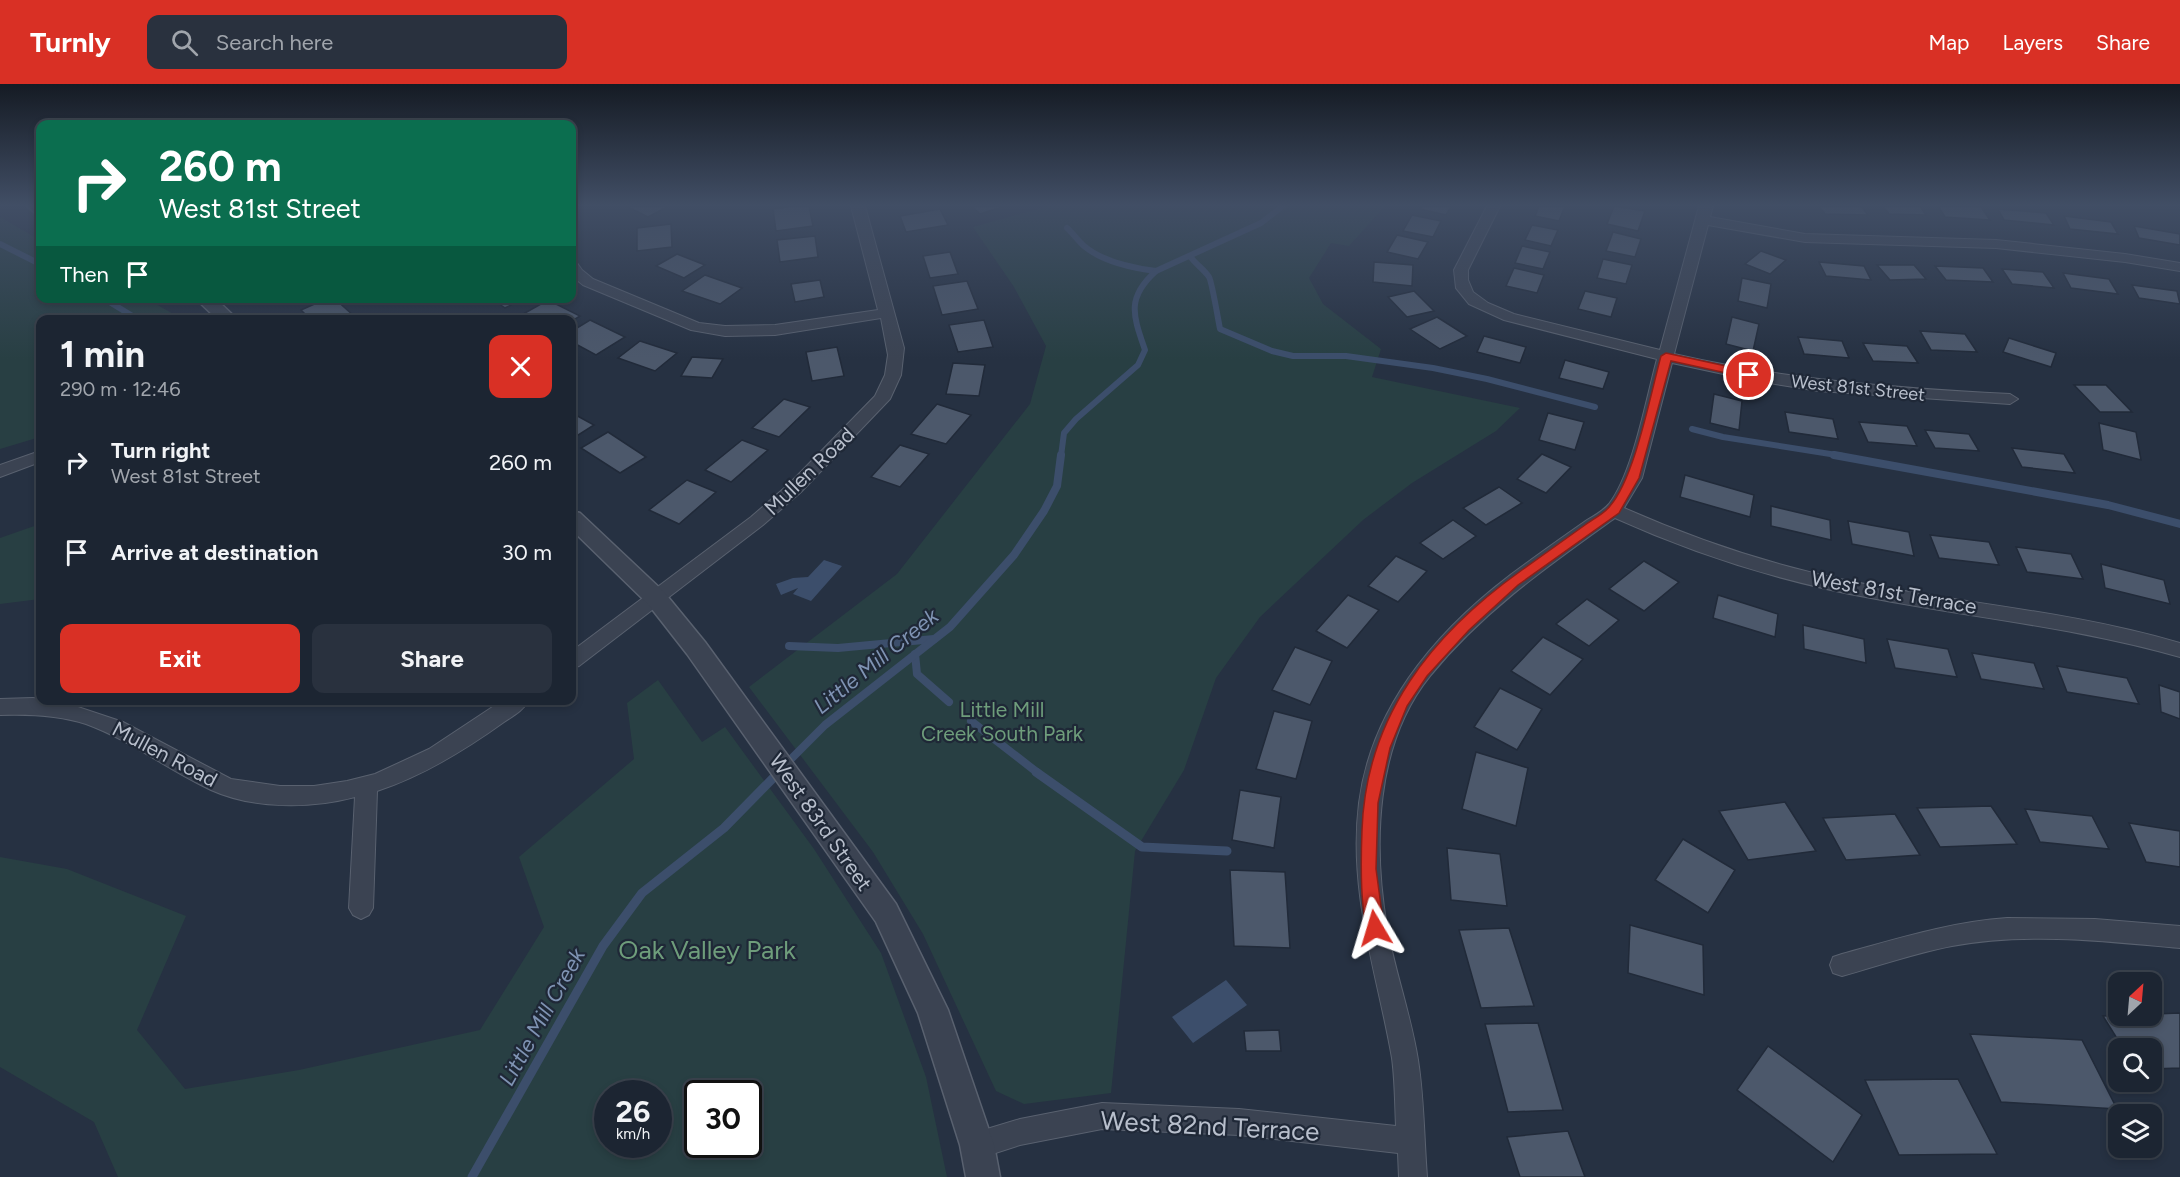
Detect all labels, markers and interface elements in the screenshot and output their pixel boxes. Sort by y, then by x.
search box [147,15,567,69]
text: Turnly [30,25,111,59]
icon: search [168,26,201,59]
text: Search here [216,29,333,56]
text: Map [1929,30,1969,55]
text: Layers [2002,30,2063,55]
text: Share [2096,30,2150,55]
text: 260 m [159,141,282,192]
icon: right [60,144,138,222]
text: West 81st Street [159,192,361,225]
icon: arrive [121,258,154,291]
text: Then [60,261,109,288]
text: 1 min [60,333,145,376]
button: close [489,335,552,398]
pin [1723,349,1774,400]
icon: arrive [1732,358,1765,391]
street label: West 81st Street [1790,370,1926,406]
text: 290 m · 12:46 [60,377,180,401]
street label: Mullen Road [759,422,859,520]
text: Turn right [111,437,210,464]
icon: right [60,446,93,479]
text: 260 m [489,449,552,476]
text: West 81st Street [111,464,261,488]
icon: arrive [60,536,93,569]
text: Arrive at destination [111,539,319,566]
text: 30 m [502,539,552,566]
street label: West 81st Terrace [1809,565,1979,619]
water label: Little Mill Creek [808,602,945,720]
button: Exit [60,624,300,693]
button: Share [312,624,552,693]
park label: Little Mill Creek South Park [921,697,1084,746]
street label: Mullen Road [108,716,222,792]
street label: West 83rd Street [764,749,878,895]
position arrow [1343,896,1407,960]
park label: Oak Valley Park [618,934,796,966]
water label: Little Mill Creek [493,942,592,1090]
north arrow [2108,972,2162,1026]
map controls [2108,972,2162,1158]
button: search [2108,1038,2162,1092]
speed limit sign: 30 [684,1080,762,1158]
text: 26 [616,1093,650,1130]
street label: West 82nd Terrace [1100,1104,1320,1148]
button: layers [2108,1104,2162,1158]
text: km/h [616,1125,650,1143]

